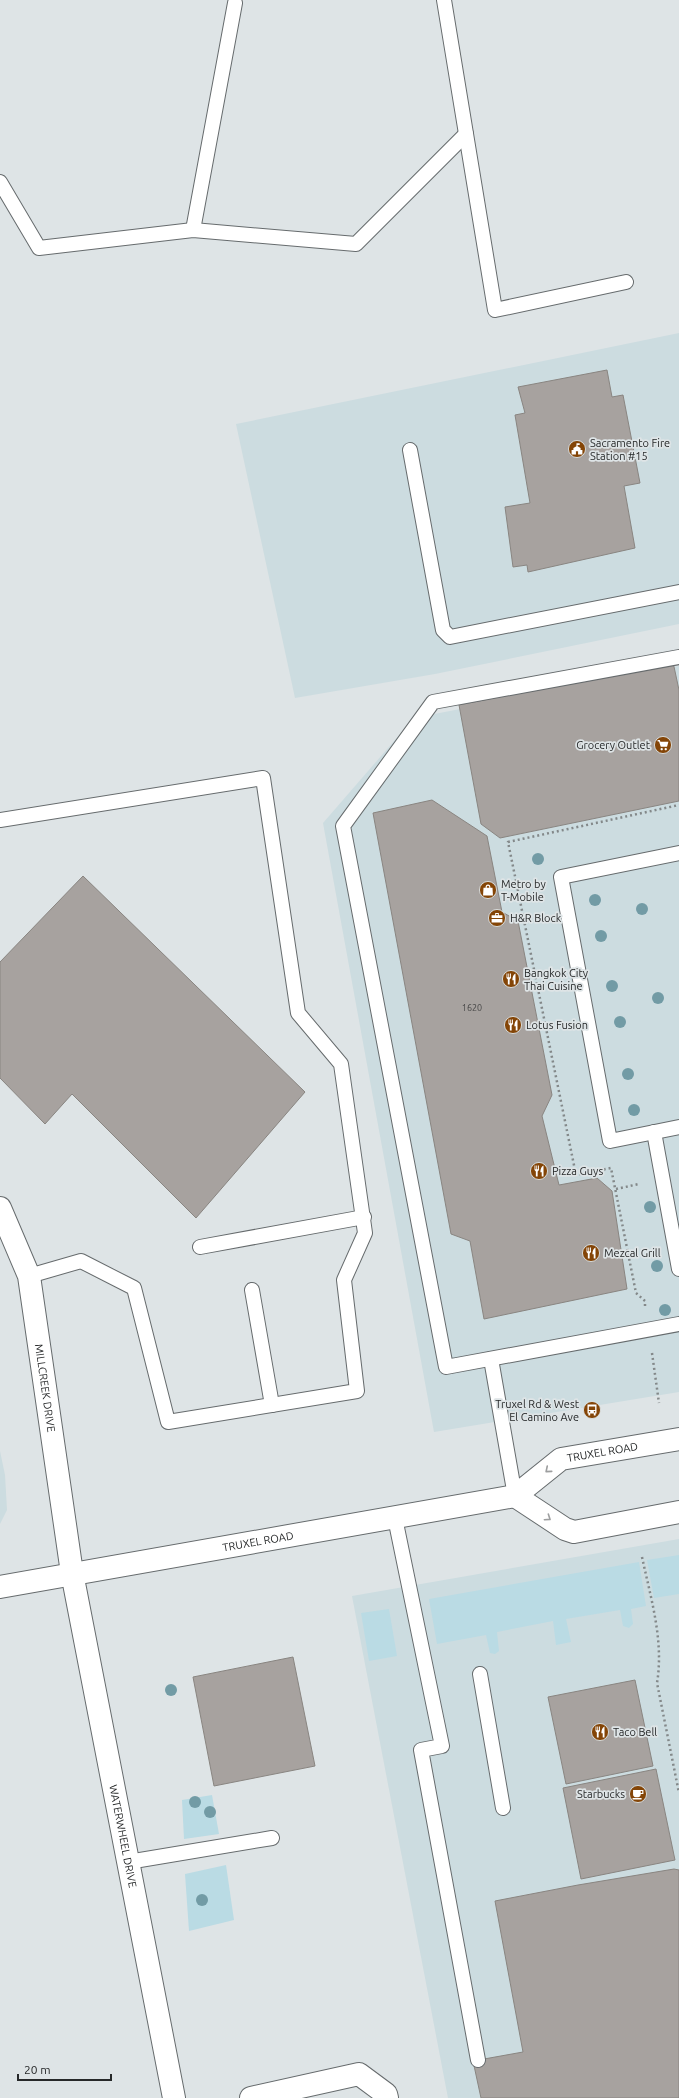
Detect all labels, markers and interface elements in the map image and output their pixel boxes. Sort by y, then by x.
place label: Sacramento Fire Station #15 [590,437,670,462]
public building icon: Sacramento Fire Station #15 [567,439,587,459]
supermarket icon: Grocery Outlet [653,735,673,755]
place label: Grocery Outlet [576,739,651,751]
place label: Metro by T-Mobile [501,878,546,903]
shop icon: Metro by T-Mobile [478,880,498,900]
office icon: H&R Block [487,908,507,928]
place label: H&R Block [510,912,562,924]
place label: Bangkok City Thai Cuisine [524,967,589,992]
restaurant icon: Bangkok City Thai Cuisine [501,969,521,989]
house number: 1620 [462,1003,482,1013]
restaurant icon: Lotus Fusion [503,1015,523,1035]
place label: Lotus Fusion [526,1019,588,1031]
restaurant icon: Pizza Guys [529,1161,549,1181]
place label: Pizza Guys [552,1165,603,1177]
restaurant icon: Mezcal Grill [581,1243,601,1263]
place label: Mezcal Grill [604,1247,661,1259]
street label: MILLCREEK DRIVE [33,1343,58,1433]
place label: Truxel Rd & West El Camino Ave [495,1398,580,1423]
bus stop icon: Truxel Rd & West El Camino Ave [582,1400,602,1420]
street label: TRUXEL ROAD [566,1440,639,1464]
one-way arrow [545,1465,552,1472]
one-way arrow [544,1513,551,1521]
street label: TRUXEL ROAD [222,1529,295,1554]
restaurant icon: Taco Bell [590,1722,610,1742]
place label: Taco Bell [613,1726,657,1738]
street label: WATERWHEEL DRIVE [107,1784,139,1889]
cafe icon: Starbucks [628,1784,648,1804]
place label: Starbucks [577,1788,625,1800]
scale bar [18,2056,111,2082]
text: 20 m [24,2063,51,2076]

